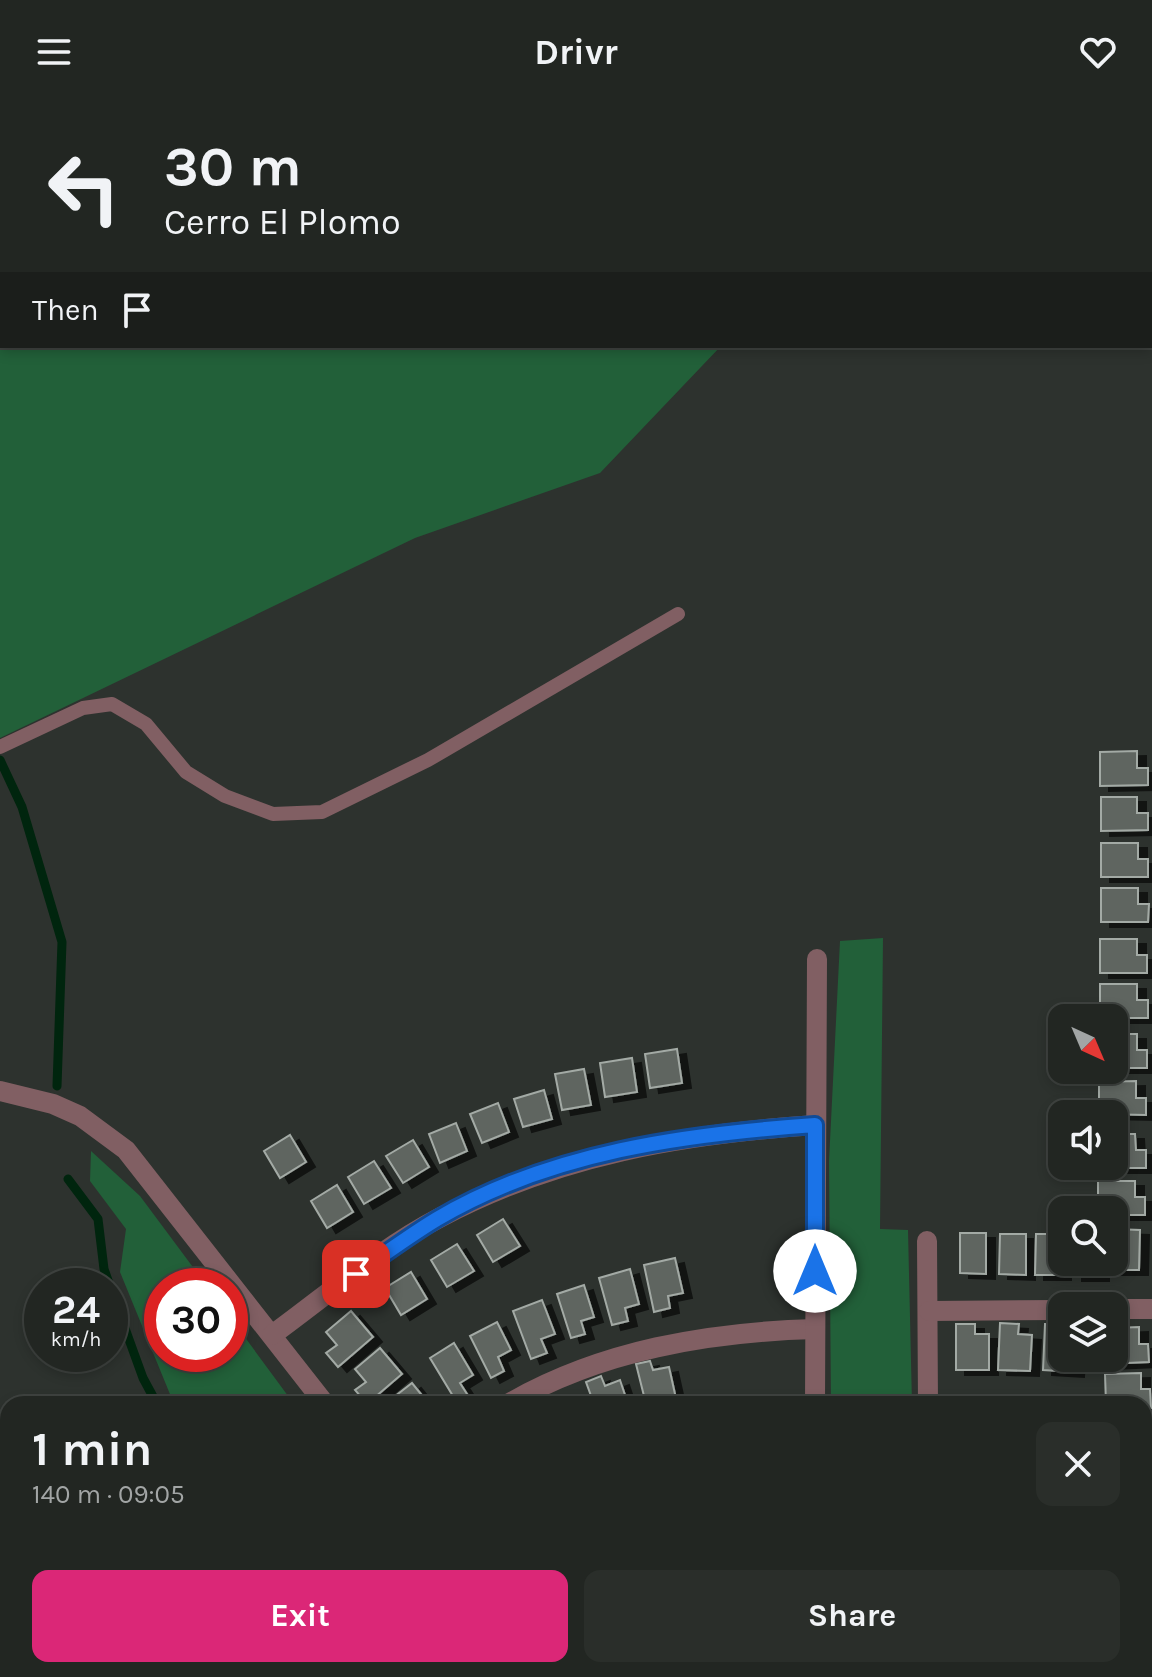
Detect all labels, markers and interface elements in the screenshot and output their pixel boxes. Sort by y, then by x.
icon: menu [32,30,76,74]
icon: heart [1076,30,1120,74]
text: Drivr [534,31,618,73]
text: 30 m [164,134,302,199]
icon: left [32,136,136,240]
text: Cerro El Plomo [164,201,401,243]
icon: arrive [115,288,159,332]
text: Then [32,292,99,328]
north arrow [1048,1004,1128,1084]
map controls [1048,1004,1128,1372]
button: sound [1048,1100,1128,1180]
button: search [1048,1196,1128,1276]
position arrow [773,1229,857,1313]
pin [322,1240,390,1308]
icon: arrive [334,1252,378,1296]
speed limit sign: 30 [144,1268,248,1372]
text: 24 [52,1286,100,1333]
button: layers [1048,1292,1128,1372]
text: km/h [51,1328,101,1351]
text: 1 min [32,1421,152,1477]
button: close [1036,1422,1120,1506]
text: 140 m · 09:05 [32,1479,185,1510]
button: Exit [32,1570,568,1662]
button: Share [584,1570,1120,1662]

